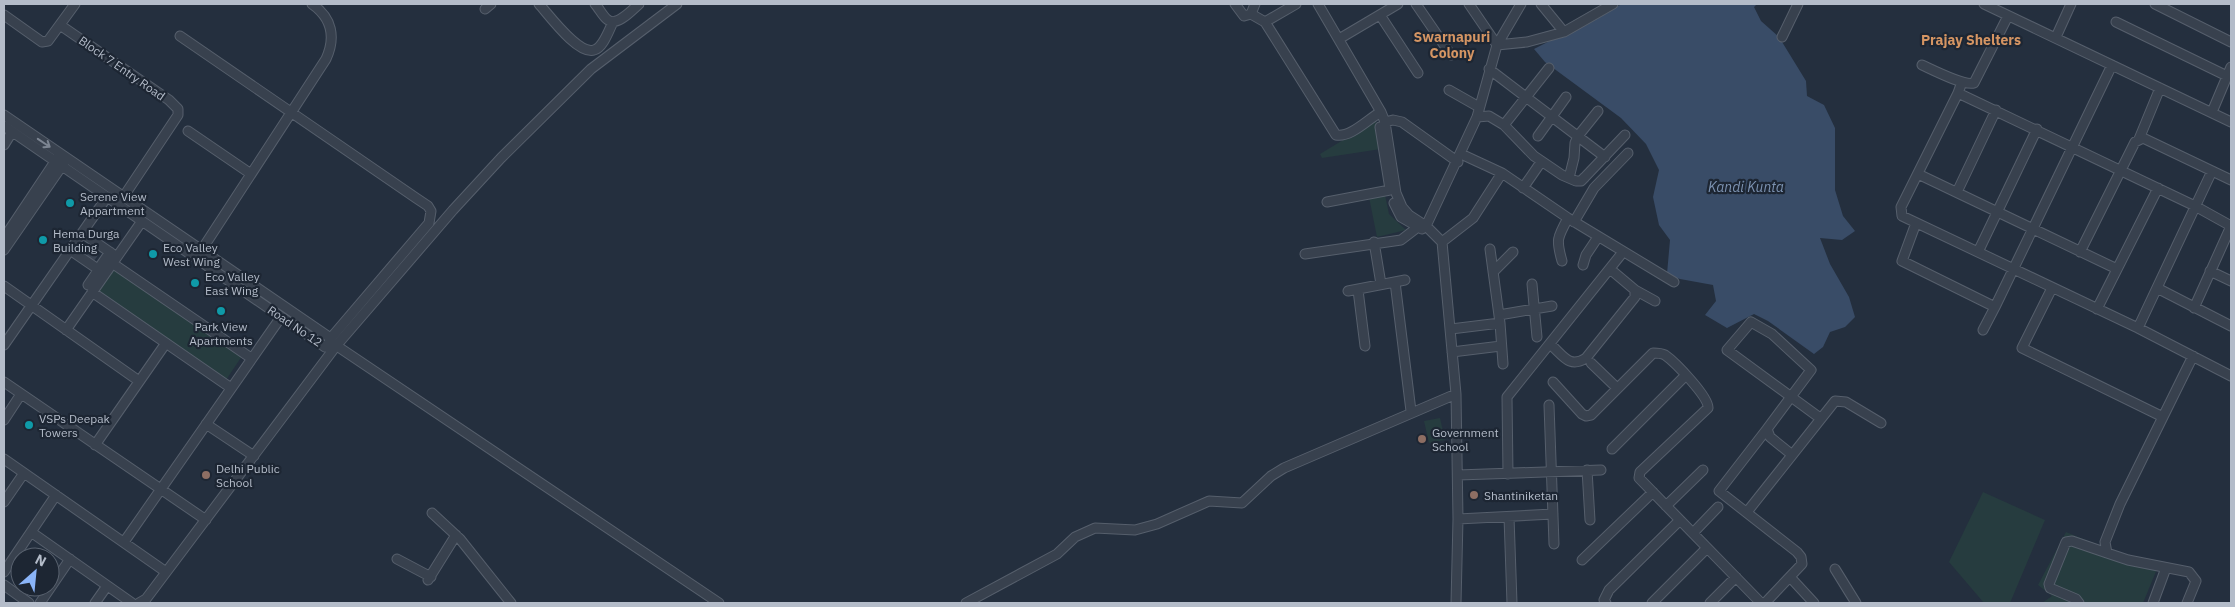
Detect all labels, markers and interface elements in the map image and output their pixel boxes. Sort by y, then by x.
district label: Swarnapuri Colony [1414,28,1490,62]
district label: Prajay Shelters [1921,31,2021,49]
street label: Block 7 Entry Road [76,33,168,103]
one-way arrow [37,138,51,148]
water label: Kandi Kunta [1708,178,1784,196]
place label: Serene View Appartment [80,189,147,218]
marker: Serene View Appartment [64,197,76,209]
place label: Hema Durga Building [53,226,120,255]
marker: Hema Durga Building [37,234,49,246]
place label: Eco Valley West Wing [163,240,220,269]
marker: Eco Valley West Wing [147,248,159,260]
place label: Eco Valley East Wing [205,269,260,298]
marker: Eco Valley East Wing [189,277,201,289]
street label: Road No 12 [265,302,325,350]
marker: Park View Apartments [215,305,227,317]
place label: Park View Apartments [189,319,253,348]
place label: VSPs Deepak Towers [39,411,111,440]
marker: VSPs Deepak Towers [23,419,35,431]
place label: Government School [1432,425,1499,454]
marker: Government School [1416,433,1428,445]
place label: Delhi Public School [216,461,280,490]
marker: Delhi Public School [200,469,212,481]
place label: Shantiniketan [1484,488,1558,503]
marker: Shantiniketan [1468,489,1480,501]
north arrow [10,547,60,597]
text: N [32,550,50,571]

